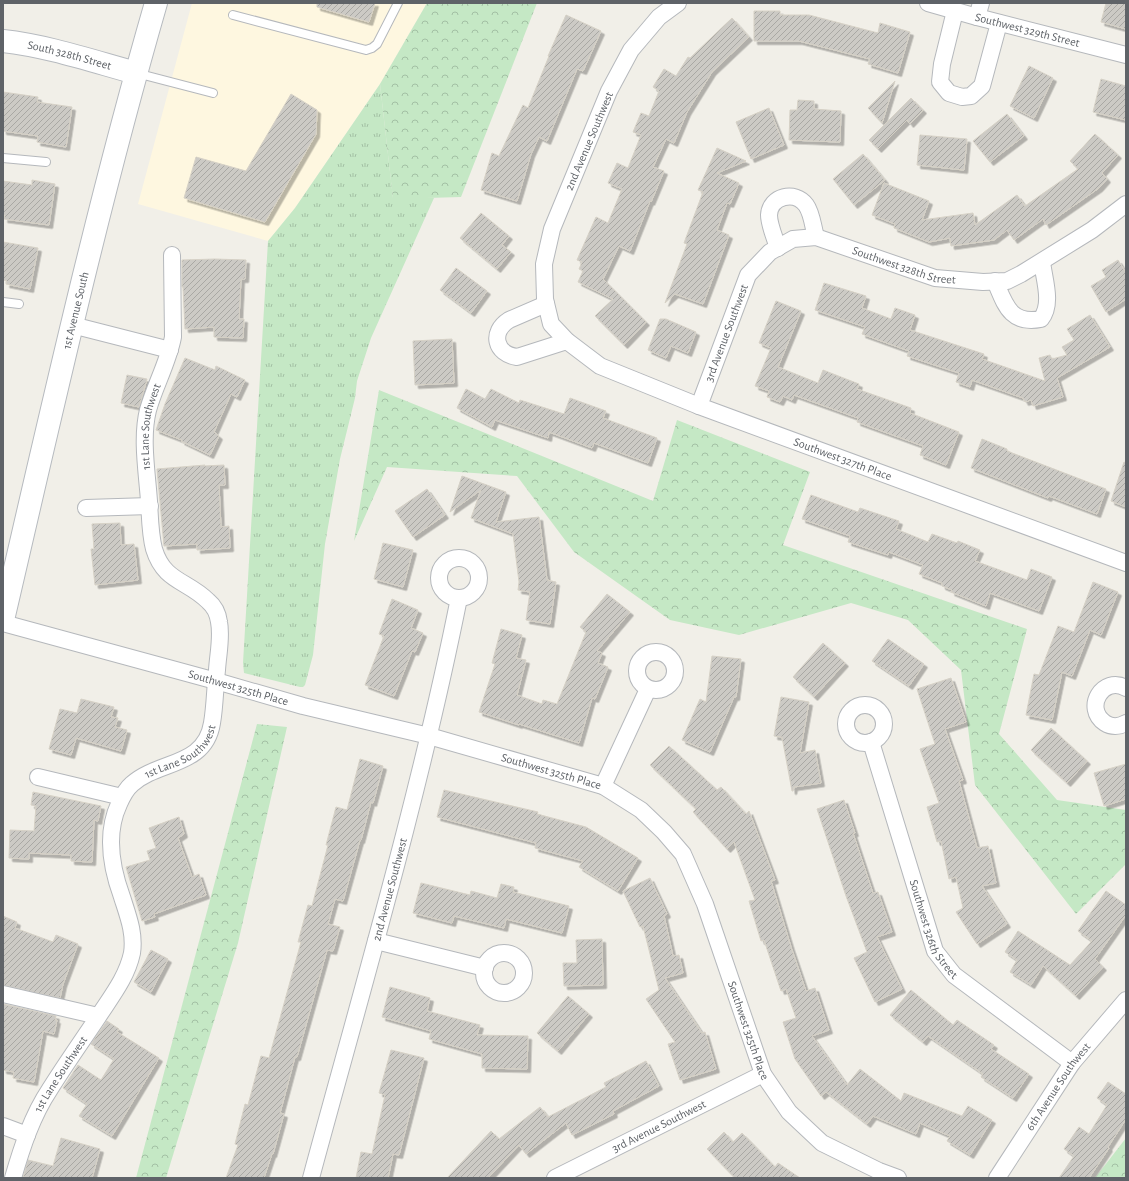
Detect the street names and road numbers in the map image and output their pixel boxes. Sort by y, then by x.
street label: Southwest 329th Street [974,11,1081,49]
street label: South 328th Street [27,39,113,72]
street label: 2nd Avenue Southwest [563,90,615,192]
street label: Southwest 328th Street [851,244,956,286]
street label: 1st Avenue South [60,271,91,350]
street label: 3rd Avenue Southwest [703,282,750,383]
street label: 1st Lane Southwest [139,382,163,470]
street label: Southwest 327th Place [792,435,893,482]
street label: Southwest 325th Place [187,668,290,707]
street label: 1st Lane Southwest [142,724,218,780]
street label: Southwest 325th Place [500,751,603,791]
street label: 2nd Avenue Southwest [370,837,409,942]
street label: Southwest 326th Street [908,878,960,981]
street label: Southwest 325th Place [726,980,771,1082]
street label: 1st Lane Southwest [32,1034,89,1114]
street label: 6th Avenue Southwest [1024,1040,1093,1133]
street label: 3rd Avenue Southwest [610,1098,708,1155]

